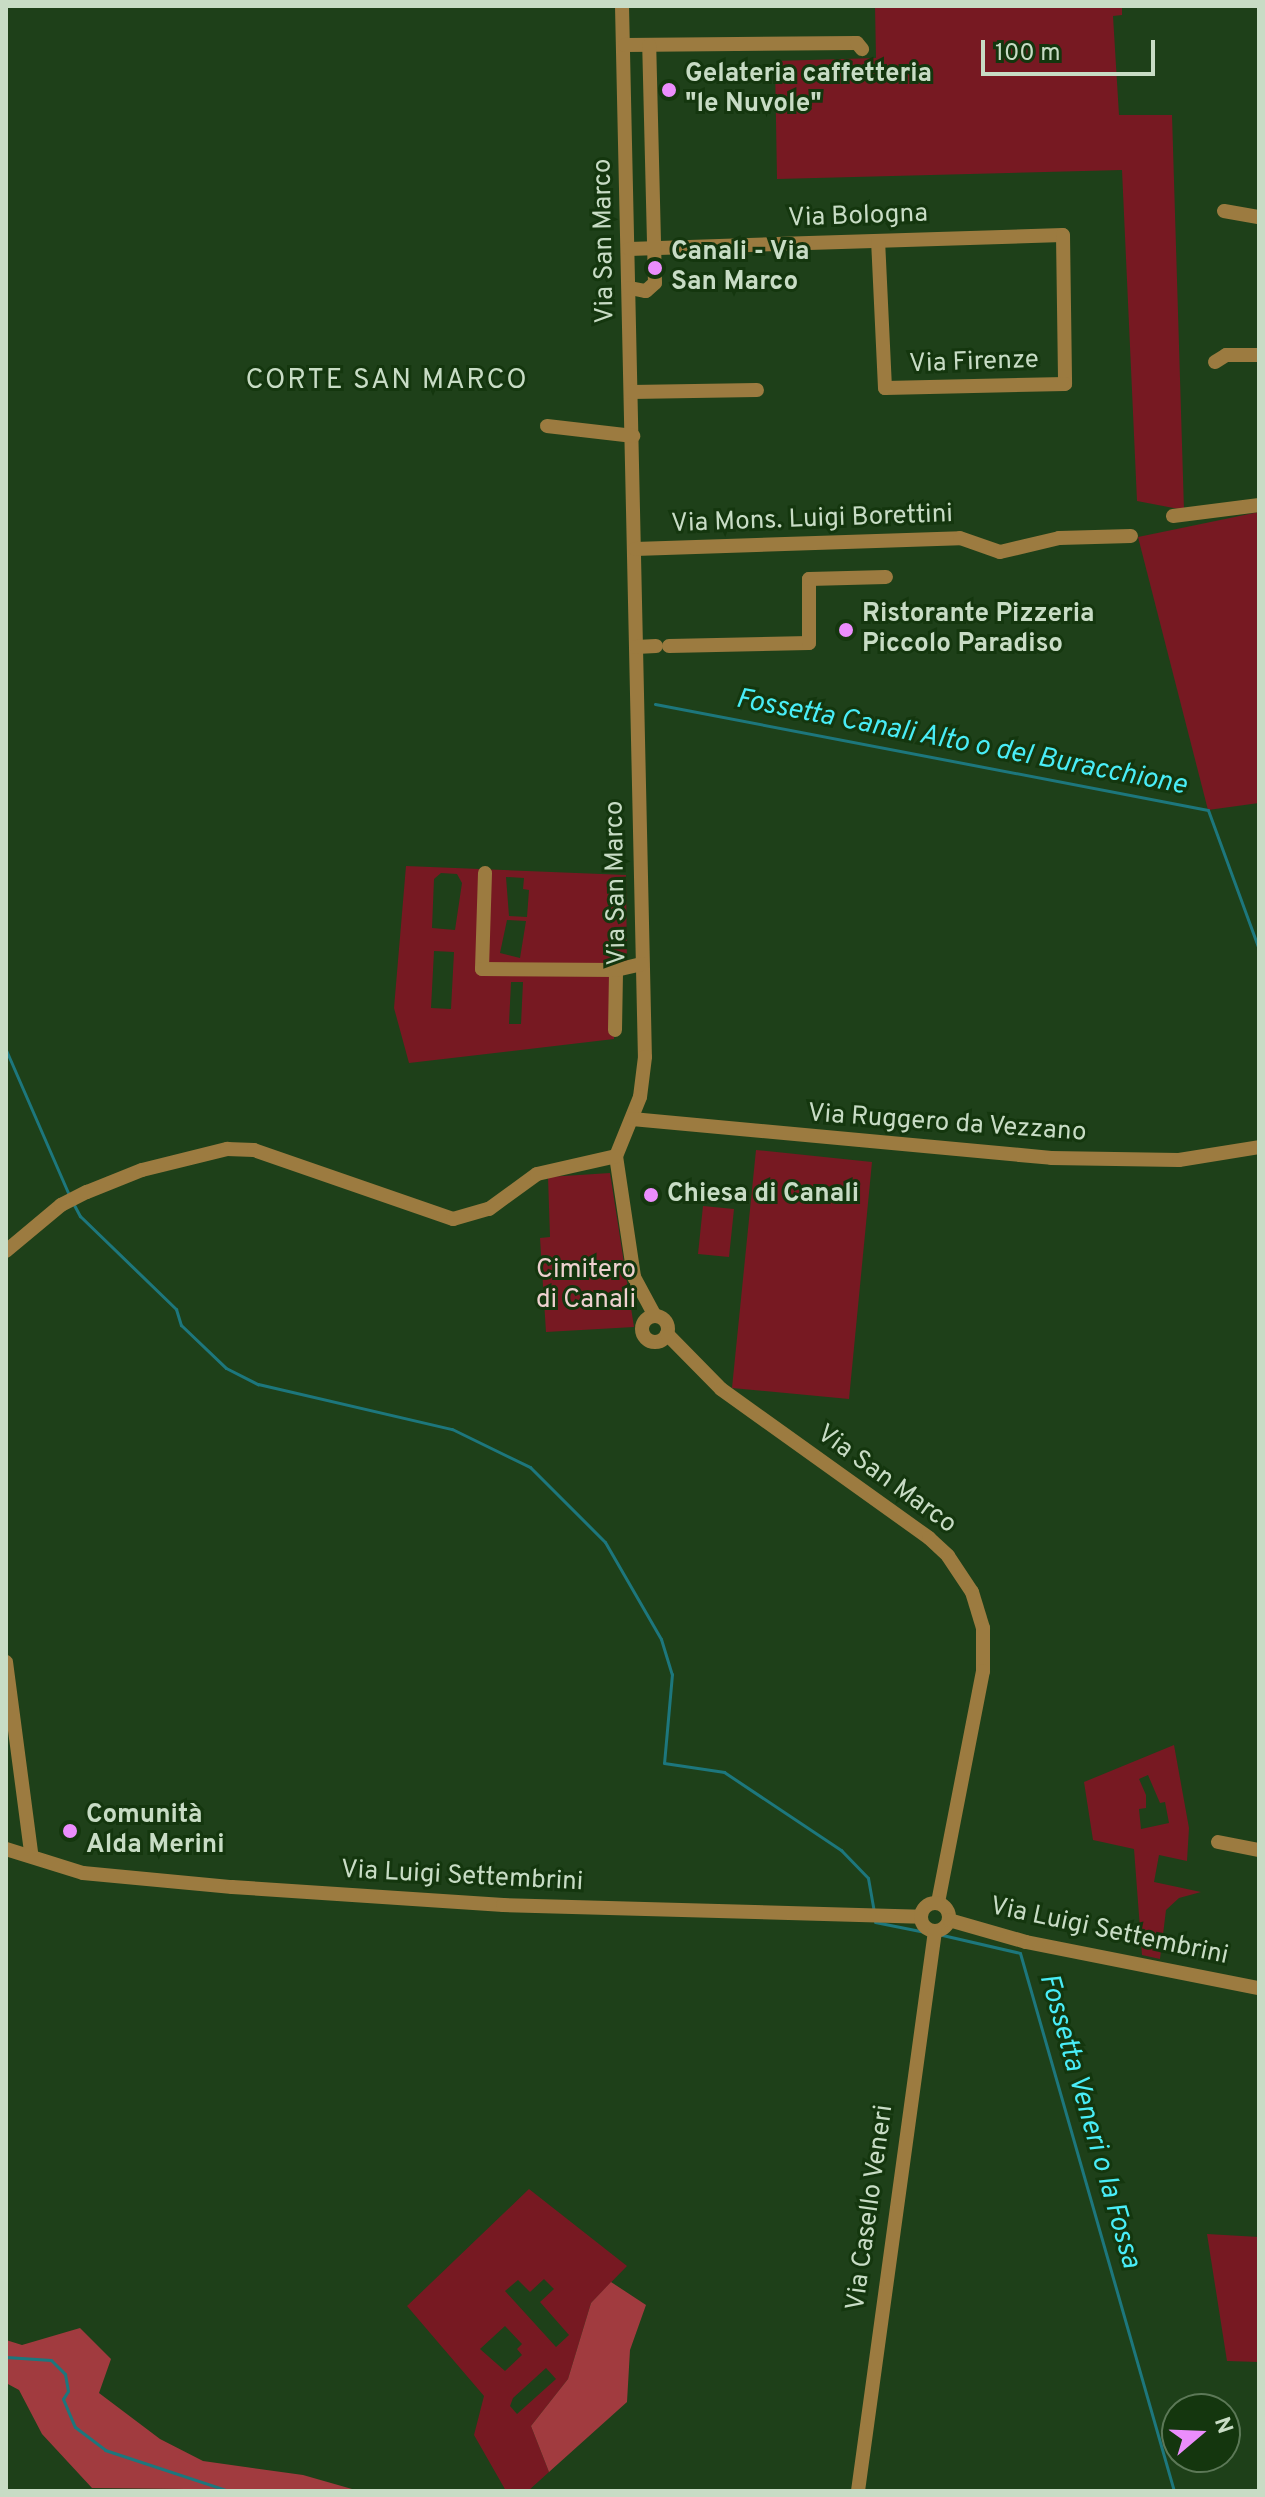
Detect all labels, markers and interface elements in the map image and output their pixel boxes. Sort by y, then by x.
scale bar [985,24,1159,74]
text: 100 m [995,39,1061,69]
place label: Gelateria caffetteria "le Nuvole" [685,59,932,120]
marker: Gelateria caffetteria "le Nuvole" [660,81,678,99]
street label: Via San Marco [588,158,622,324]
street label: Via Bologna [787,199,929,235]
place label: Canali - Via San Marco [671,237,810,298]
marker: Canali - Via San Marco [646,259,664,277]
street label: Via Firenze [909,345,1039,381]
district label: CORTE SAN MARCO [245,364,529,398]
street label: Via Mons. Luigi Borettini [671,499,953,541]
place label: Ristorante Pizzeria Piccolo Paradiso [862,599,1095,660]
marker: Ristorante Pizzeria Piccolo Paradiso [837,621,855,639]
water label: Fossetta Canali Alto o del Buracchione [732,683,1190,803]
street label: Via San Marco [600,800,634,966]
street label: Via Ruggero da Vezzano [806,1099,1088,1149]
place label: Chiesa di Canali [667,1179,859,1211]
marker: Chiesa di Canali [642,1186,660,1204]
park label: Cimitero di Canali [536,1255,636,1316]
street label: Via San Marco [810,1419,962,1541]
place label: Comunità Alda Merini [86,1800,225,1862]
marker: Comunità Alda Merini [61,1822,79,1840]
street label: Via Luigi Settembrini [340,1855,584,1899]
street label: Via Luigi Settembrini [987,1891,1231,1973]
water label: Fossetta Veneri o la Fossa [1031,1969,1147,2273]
street label: Via Casello Veneri [841,2103,901,2313]
north arrow [1161,2393,1241,2473]
text: N [1207,2414,1238,2438]

